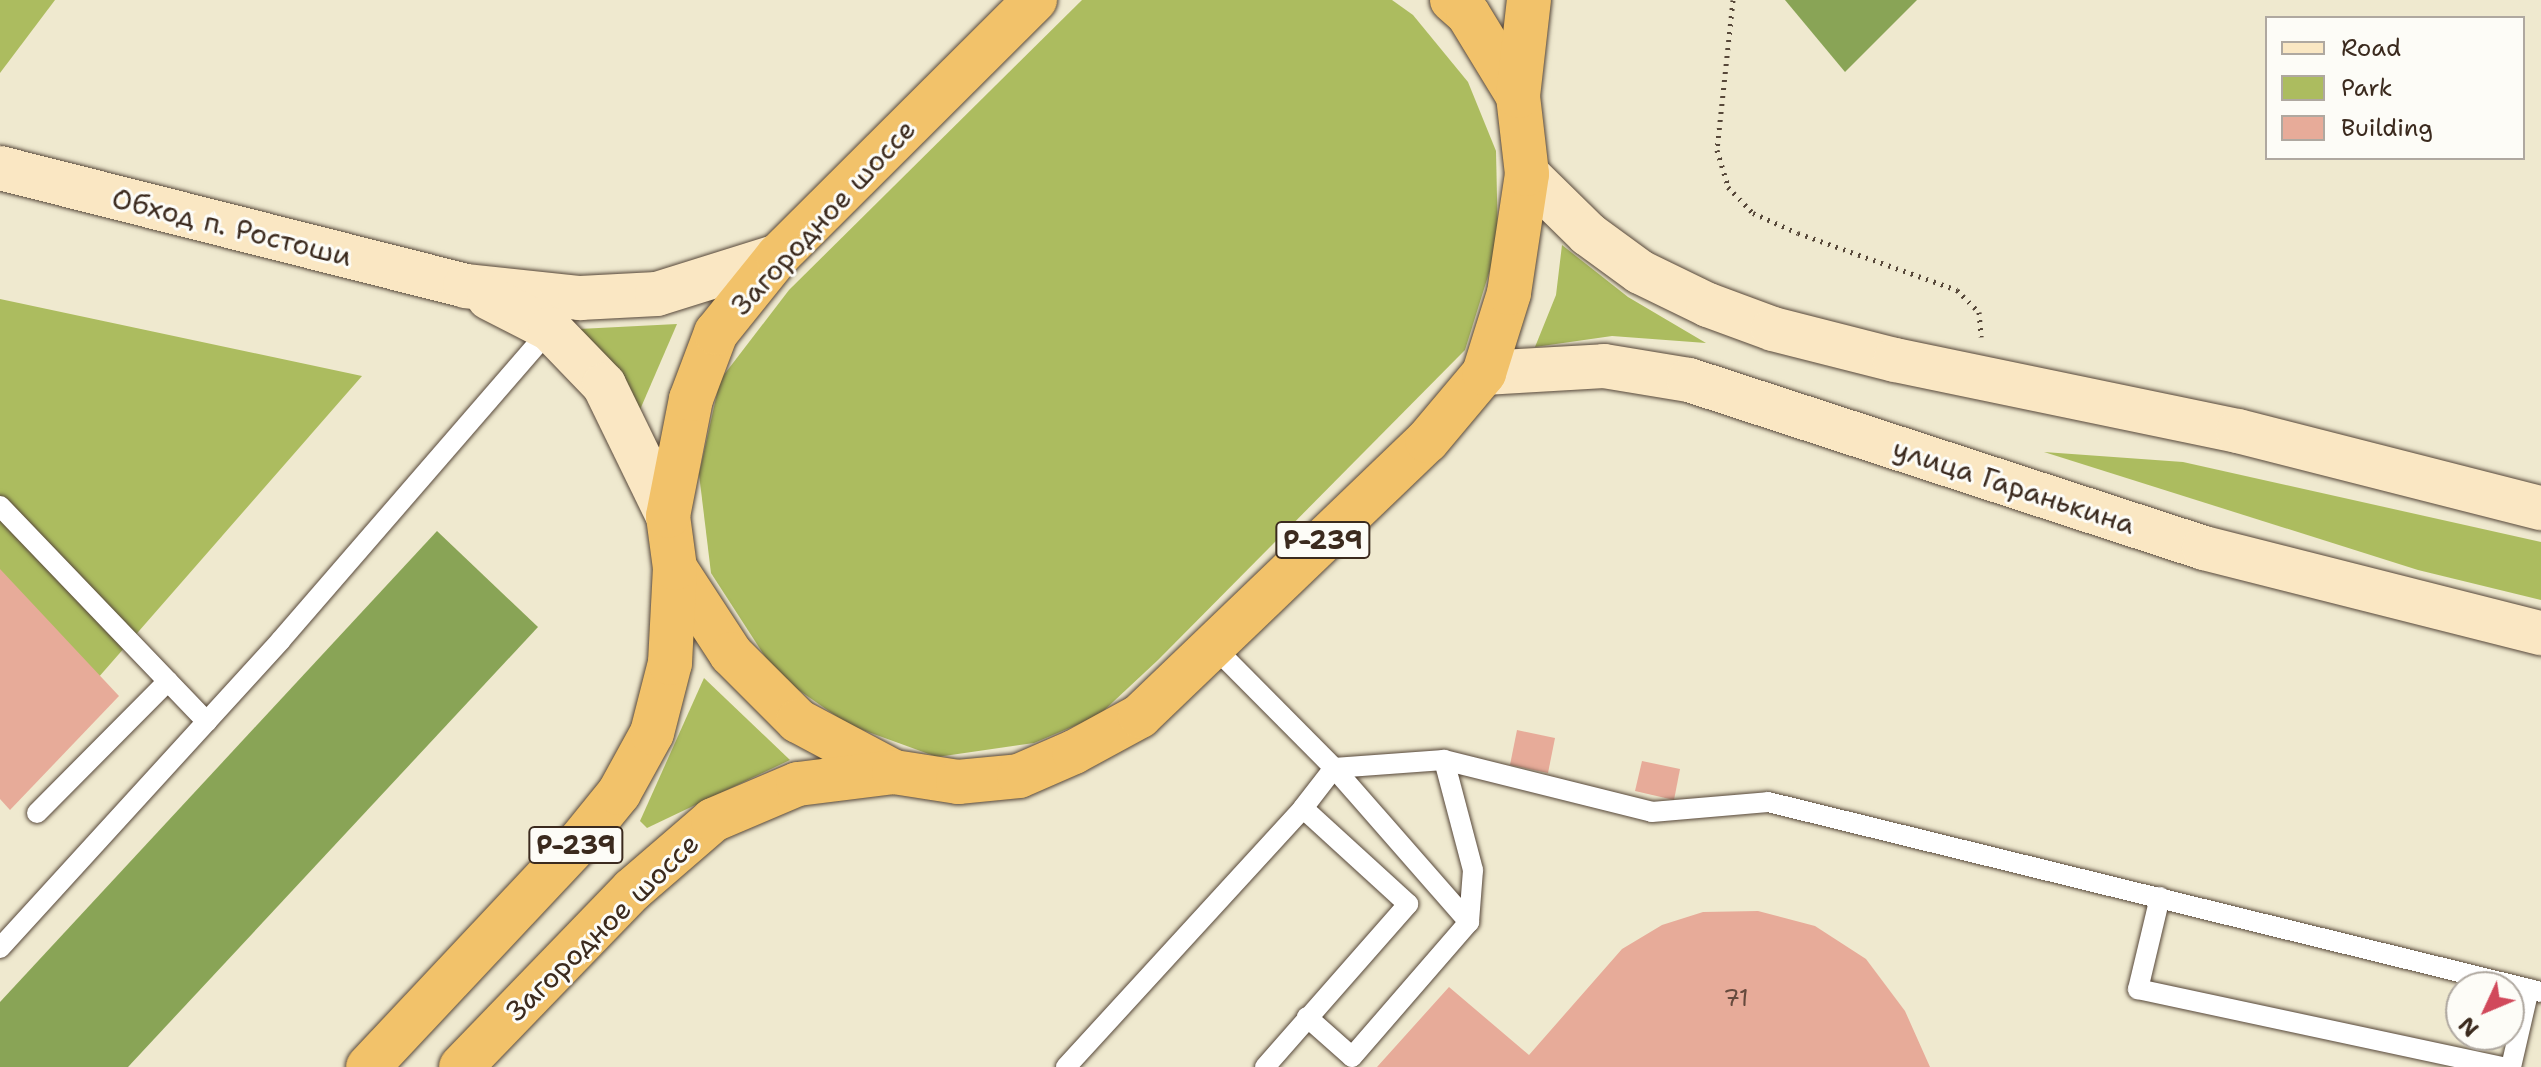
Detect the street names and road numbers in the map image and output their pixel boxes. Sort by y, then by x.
street label: Загородное шоссе [724,112,922,322]
street label: Обход п. Ростоши [109,181,355,273]
street label: улица Гаранькина [1889,431,2139,541]
road number: Р-239 [1275,518,1371,562]
road number: Р-239 [528,823,624,867]
street label: Загородное шоссе [499,826,705,1028]

